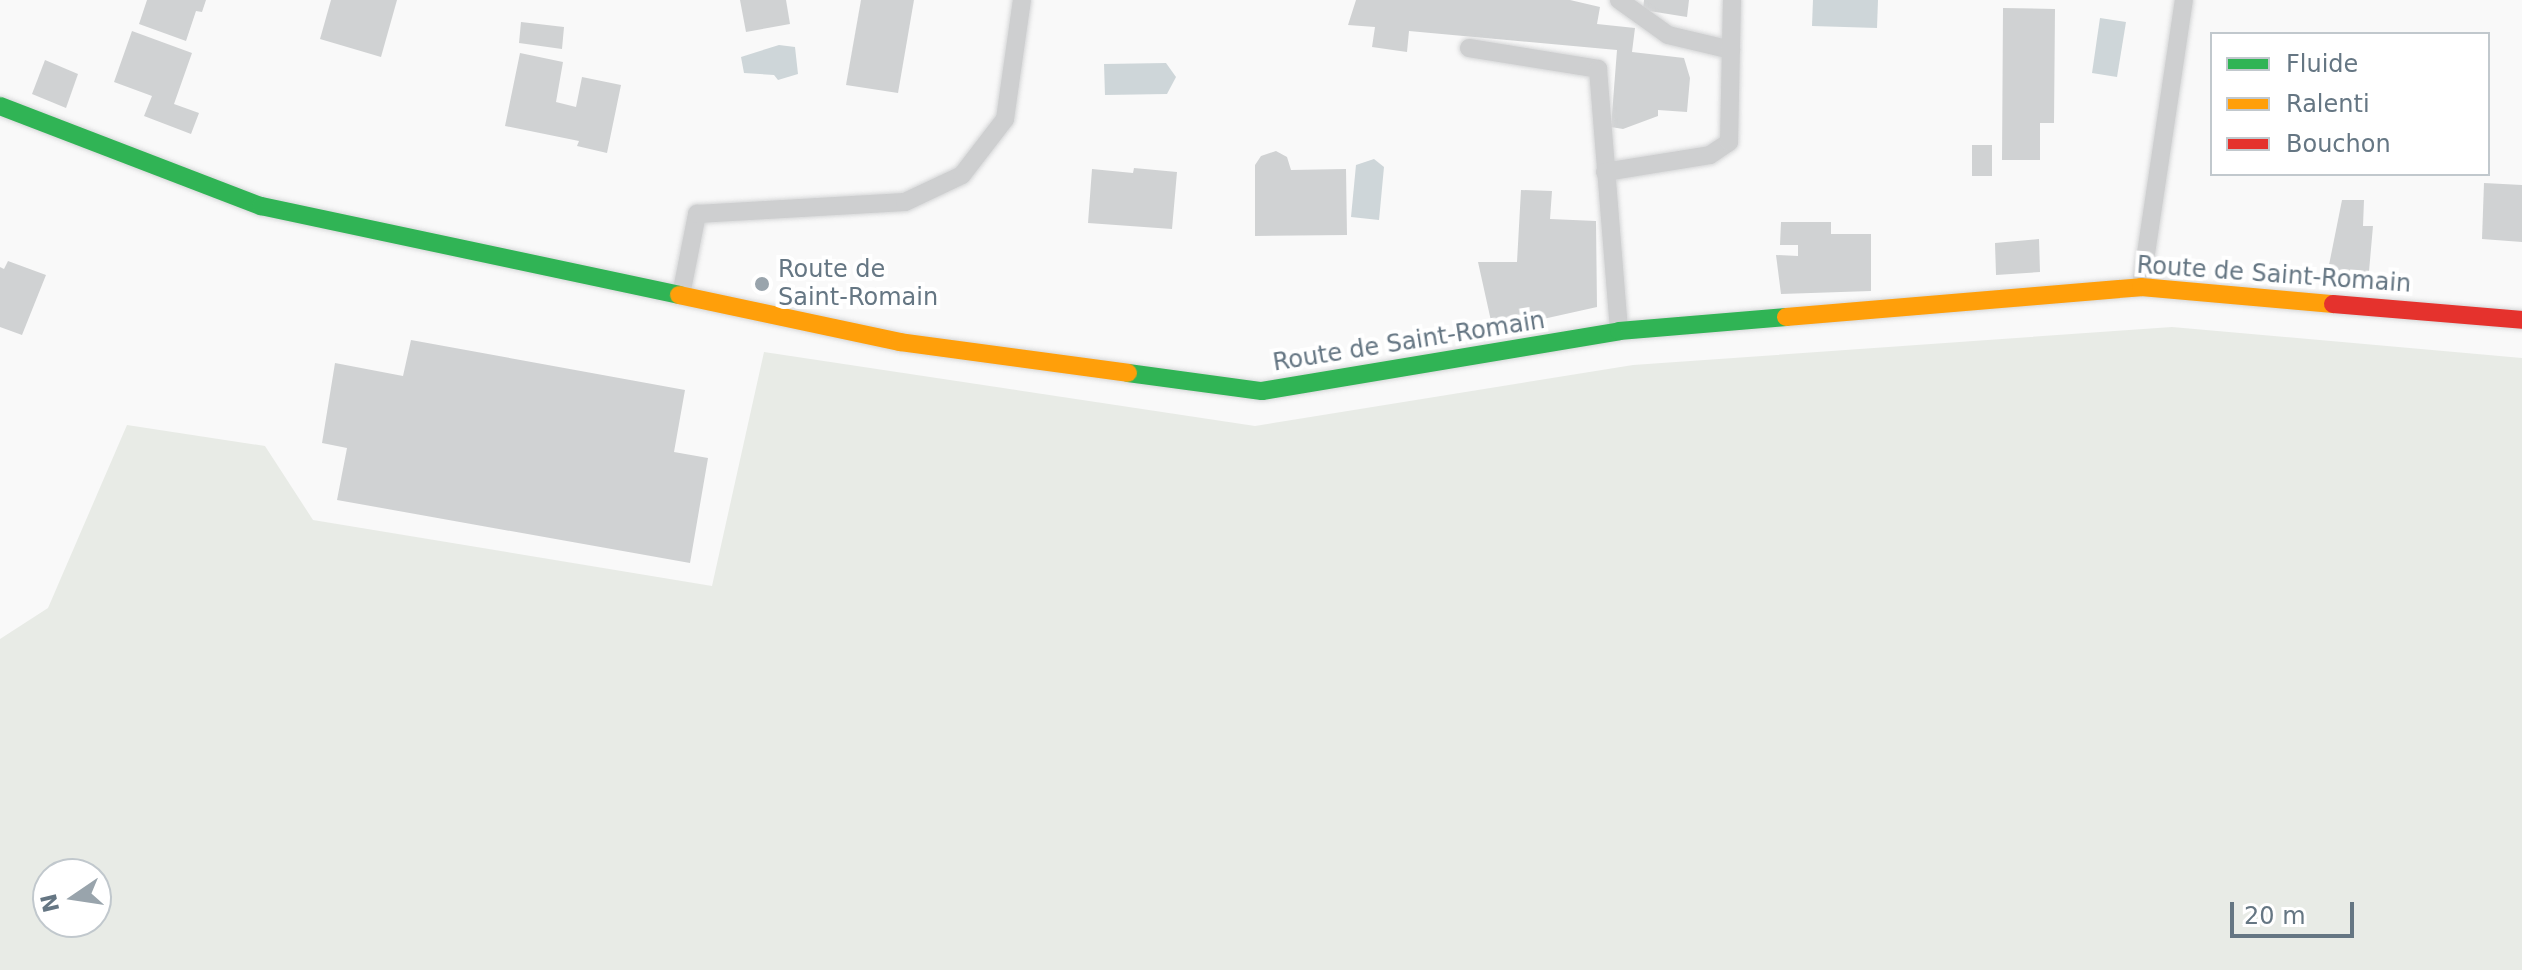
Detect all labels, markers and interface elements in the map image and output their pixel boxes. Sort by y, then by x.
legend [2210,32,2490,176]
text: Fluide [2286,50,2358,78]
text: Ralenti [2286,90,2370,118]
text: Bouchon [2286,130,2391,158]
street label: Route de Saint-Romain [2136,251,2412,299]
place label: Route de Saint-Romain [778,256,938,312]
marker: Route de Saint-Romain [753,275,771,293]
street label: Route de Saint-Romain [1271,306,1547,378]
north arrow [32,858,112,938]
scale bar [2234,886,2358,936]
text: N [36,891,64,915]
text: 20 m [2244,902,2306,930]

